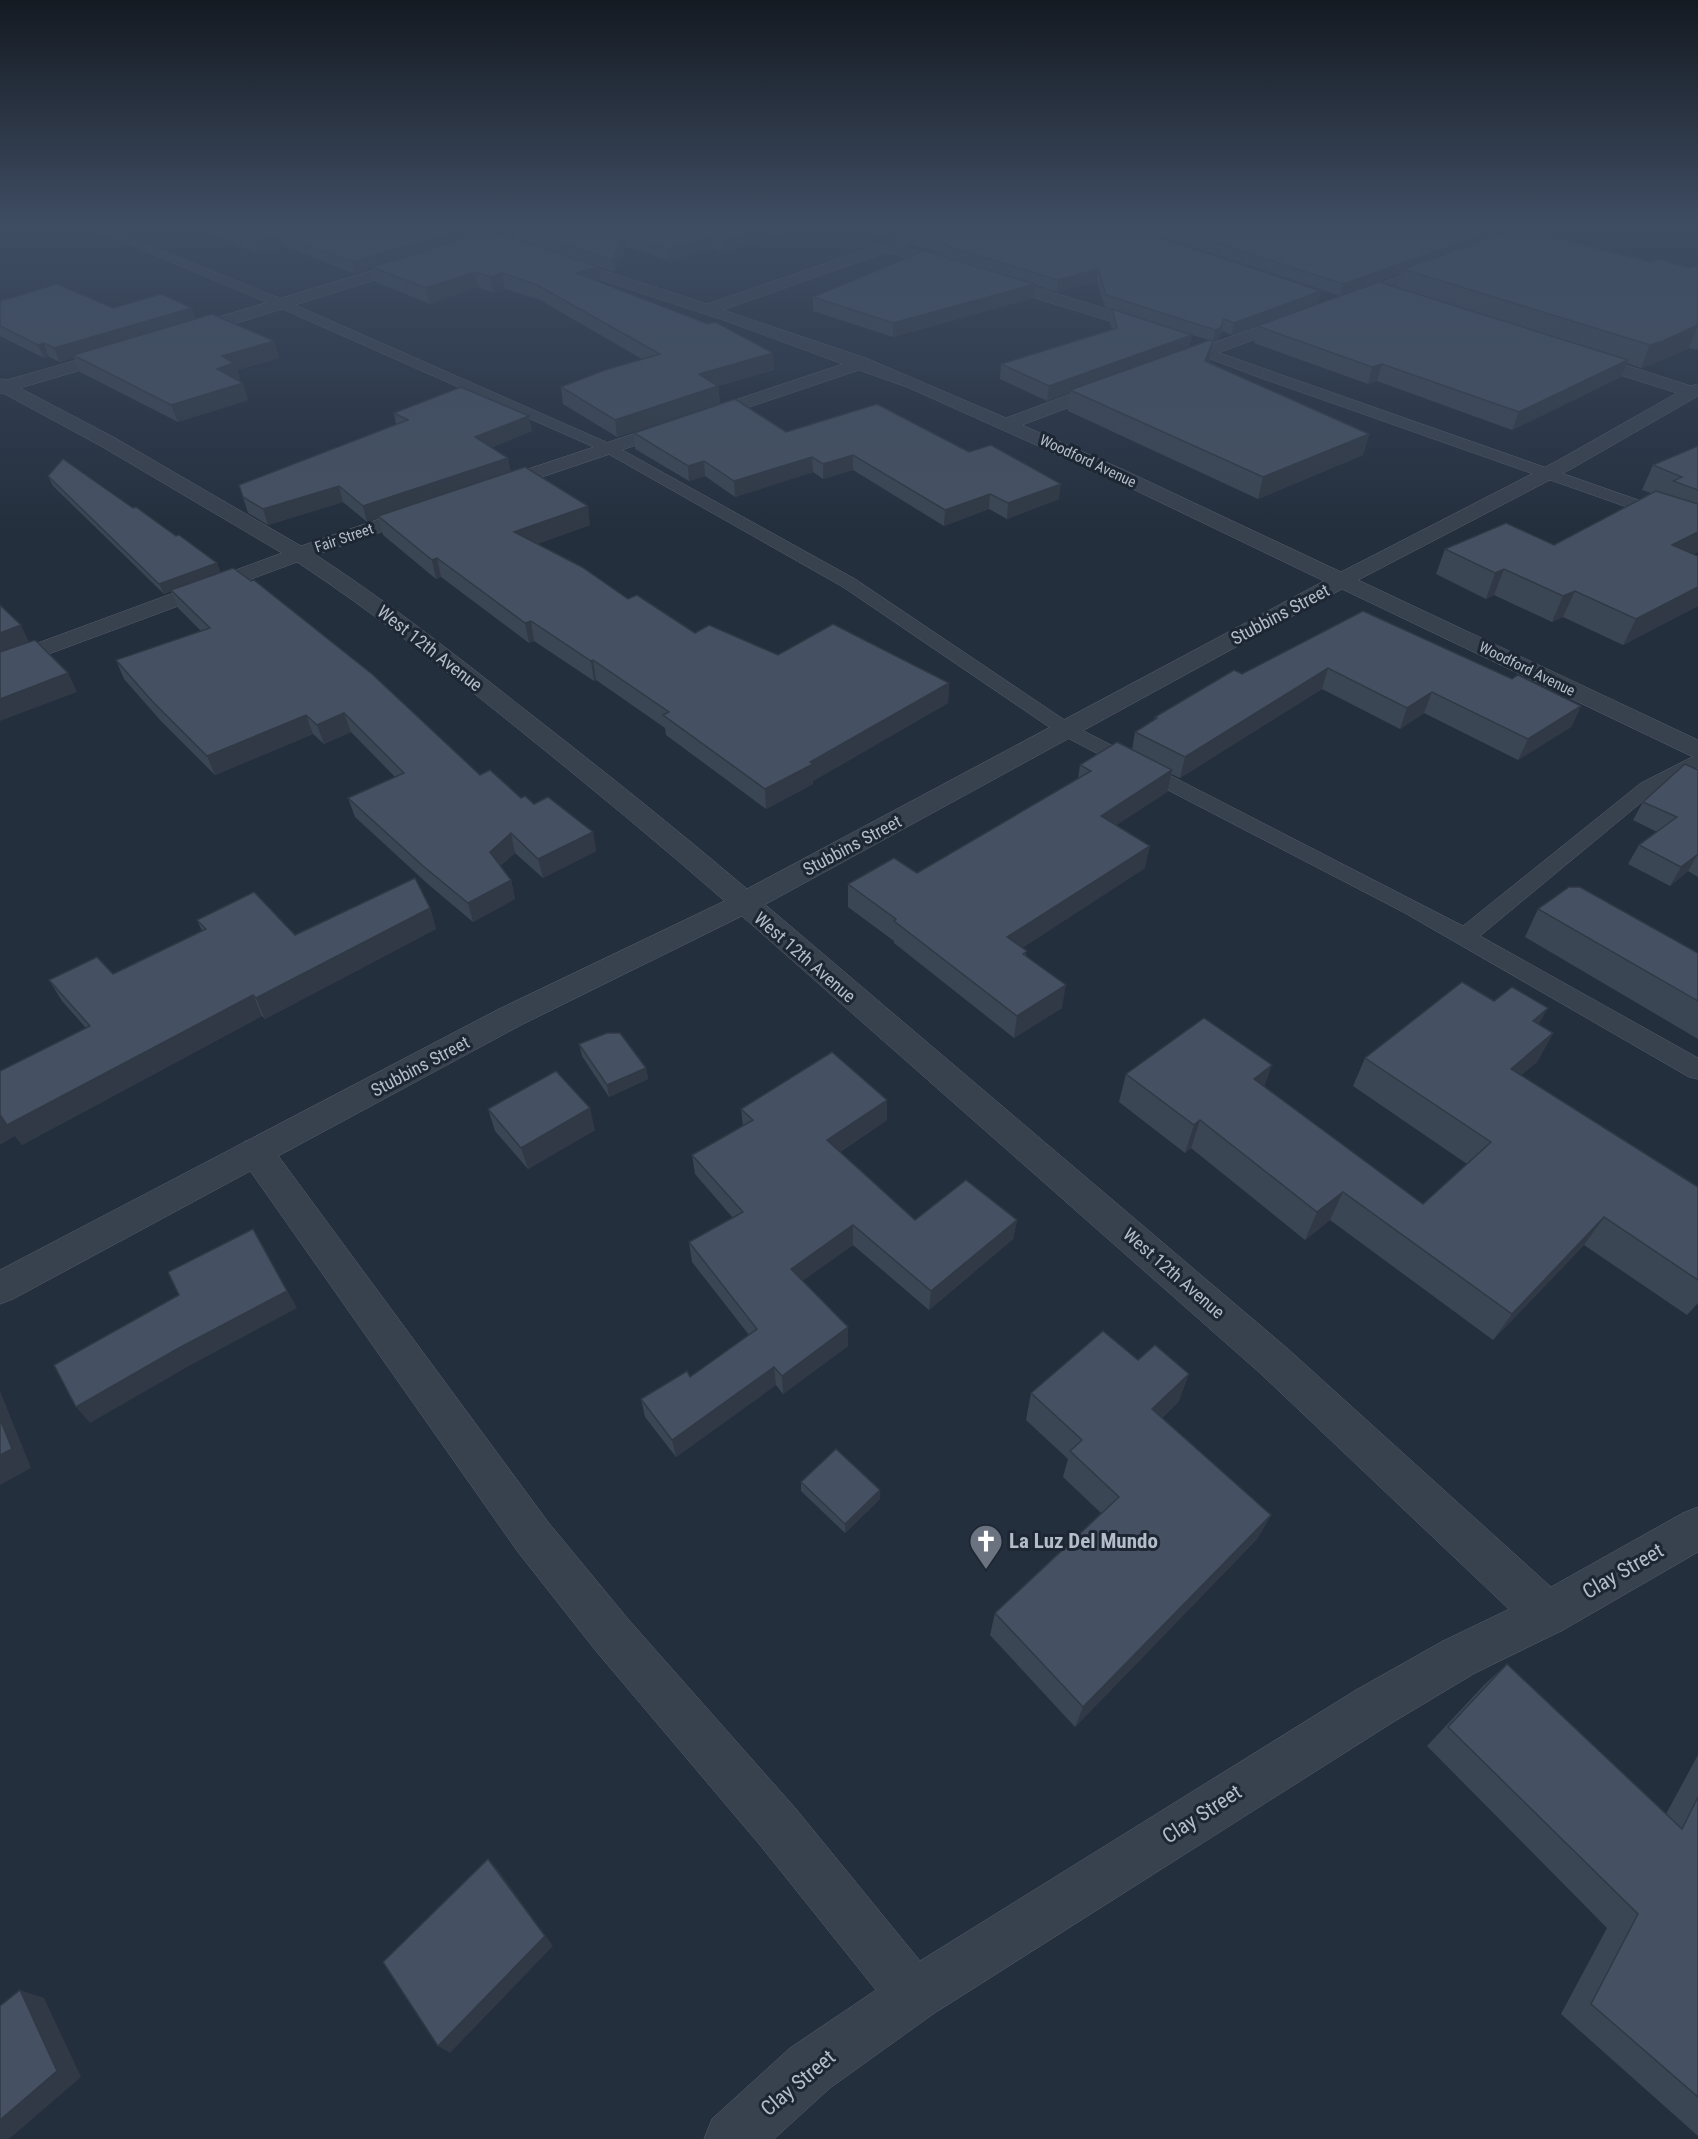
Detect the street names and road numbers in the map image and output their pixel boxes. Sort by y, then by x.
street label: Woodford Avenue [1037,431,1139,491]
street label: Fair Street [312,520,376,556]
street label: Stubbins Street [1227,579,1333,649]
street label: West 12th Avenue [373,601,487,695]
street label: Woodford Avenue [1476,638,1578,700]
street label: Stubbins Street [799,810,905,880]
street label: West 12th Avenue [750,907,860,1007]
street label: Stubbins Street [367,1031,473,1101]
street label: West 12th Avenue [1119,1223,1229,1323]
street label: Clay Street [1578,1538,1668,1604]
street label: Clay Street [1158,1780,1246,1848]
street label: Clay Street [756,2045,840,2121]

